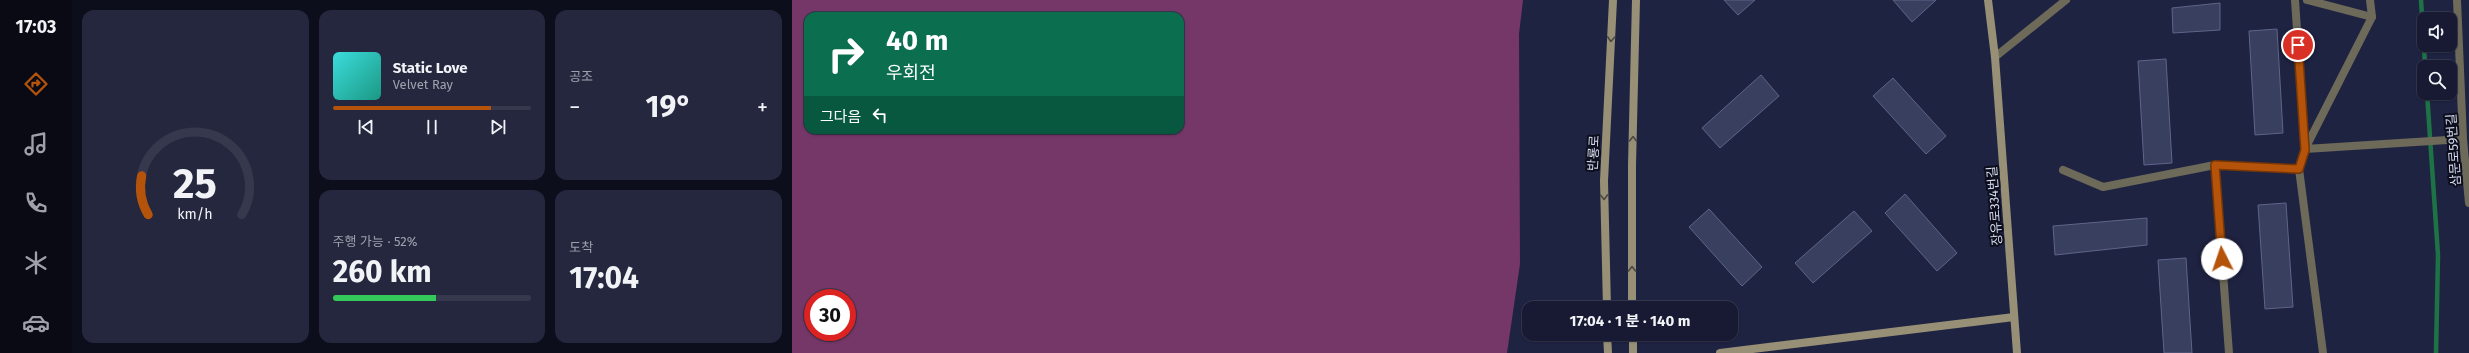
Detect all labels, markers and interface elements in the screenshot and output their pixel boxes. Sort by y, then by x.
map controls [2417,12,2457,100]
button: sound [2417,12,2457,52]
text: 17:03 [16,16,56,38]
text: 40 m [886,24,949,57]
icon: right [820,28,872,80]
pin [2281,28,2315,62]
icon: arrive [2287,34,2309,56]
one-way arrow [1607,36,1615,42]
text: Static Love [393,59,468,77]
button: search [2417,60,2457,100]
text: 우회전 [886,62,936,84]
text: 공조 [569,69,593,84]
icon: directions [22,70,50,98]
text: Velvet Ray [393,77,453,92]
text: 19° [646,89,692,125]
text: − [569,94,580,121]
text: + [757,94,768,121]
icon: left [869,104,891,126]
text: 그다음 [820,108,861,126]
street label: 삼문로59번길 [2443,113,2464,187]
icon: previous [355,116,377,138]
icon: pause [421,116,443,138]
icon: next [487,116,509,138]
icon: music [22,130,50,158]
street label: 반룡로 [1585,135,1602,171]
one-way arrow [1629,136,1637,142]
text: 25 [173,158,217,208]
street label: 장유로334번길 [1984,166,2005,246]
icon: phone [22,189,50,217]
one-way arrow [1600,194,1609,200]
text: km/h [178,205,213,222]
text: 주행 가능 · 52% [333,234,417,249]
position arrow [2201,238,2243,280]
text: 도착 [569,240,593,255]
icon: climate [22,249,50,277]
text: 260 km [333,254,432,290]
text: 17:04 [569,260,639,296]
one-way arrow [1628,266,1636,272]
speed limit sign: 30 [804,289,856,341]
icon: car [22,309,50,337]
text: 17:04 · 1 분 · 140 m [1569,312,1691,330]

